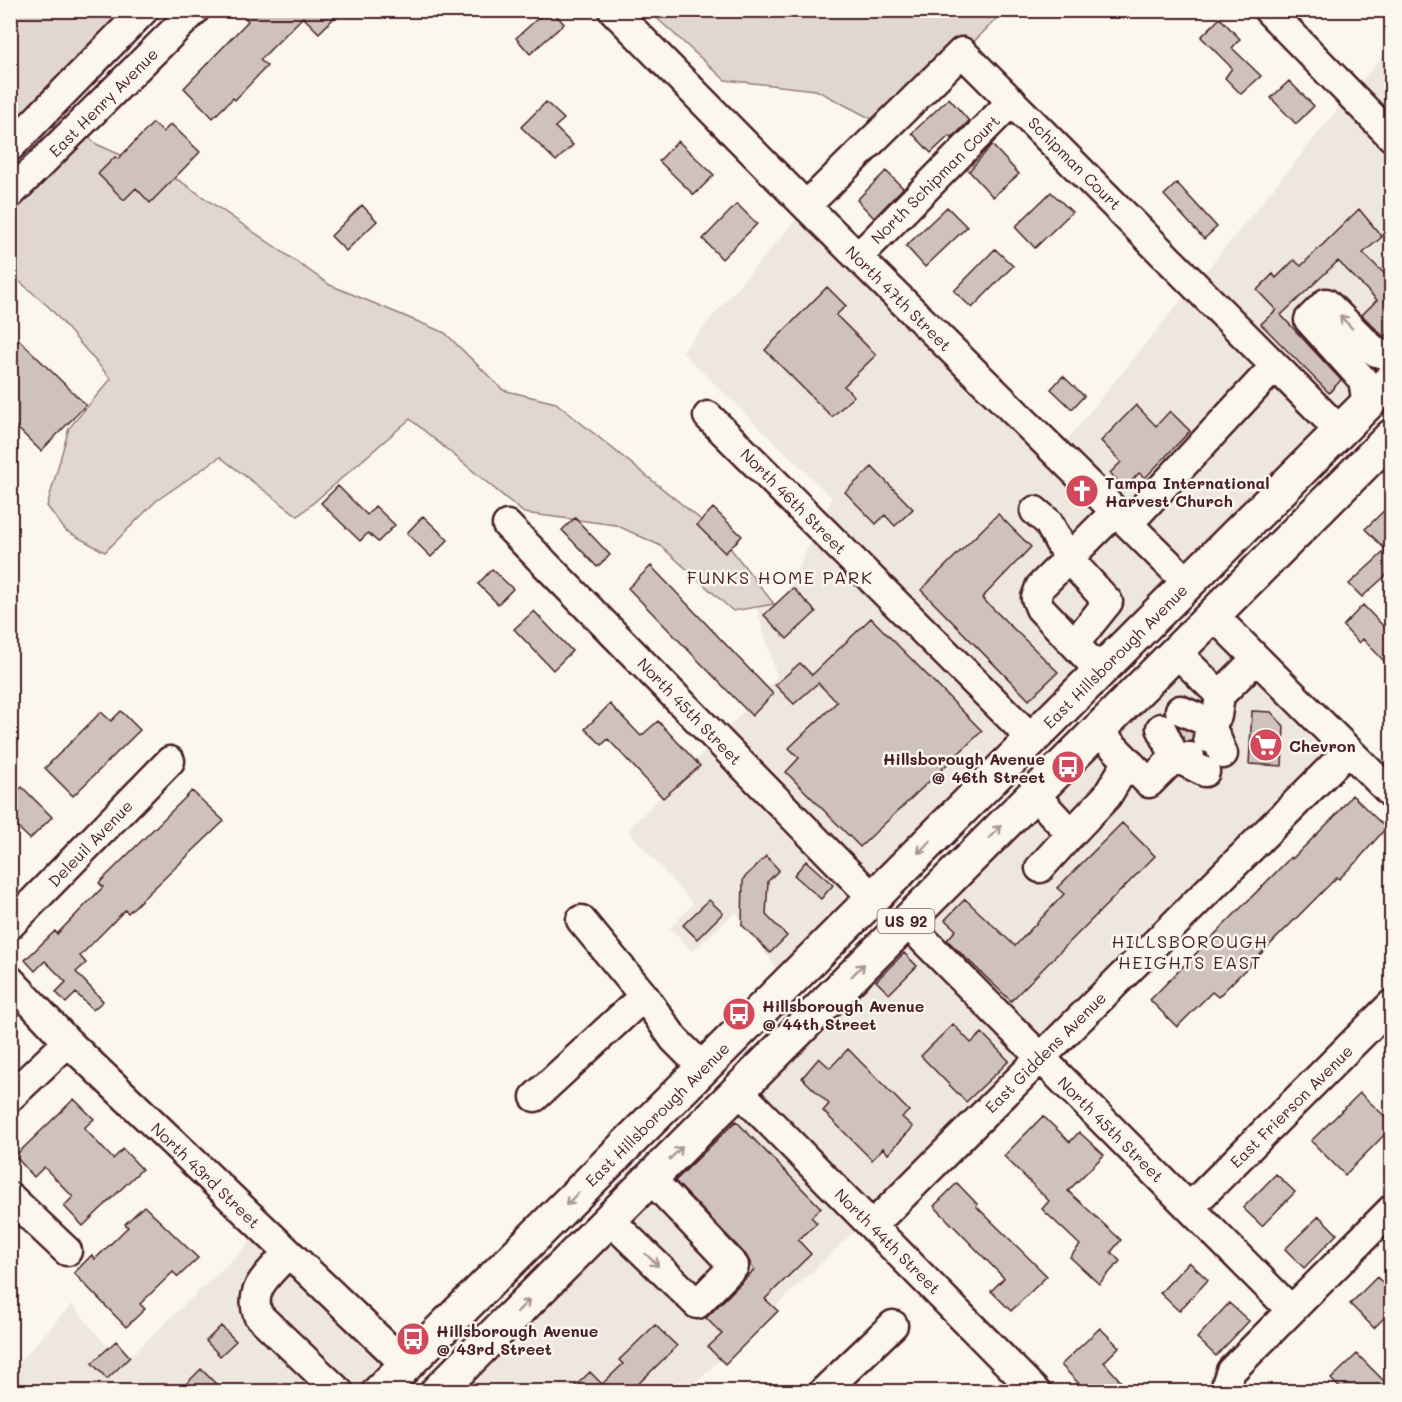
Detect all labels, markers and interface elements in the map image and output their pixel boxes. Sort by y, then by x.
street label: East Henry Avenue [44,43,162,161]
street label: North Schipman Court [866,110,1004,248]
street label: Schipman Court [1024,112,1126,214]
street label: North 47th Street [842,241,956,355]
one-way arrow [1338,315,1353,330]
street label: North 46th Street [736,443,852,559]
place label: Tampa International Harvest Church [1105,472,1270,511]
church icon: Tampa International Harvest Church [1064,473,1100,509]
district label: FUNKS HOME PARK [687,565,873,589]
street label: East Hillsborough Avenue [1038,579,1192,733]
street label: North 45th Street [633,653,747,769]
supermarket icon: Chevron [1248,727,1284,763]
place label: Chevron [1289,735,1356,756]
place label: Hillsborough Avenue @ 46th Street [883,748,1045,787]
bus stop icon: Hillsborough Avenue @ 46th Street [1050,749,1086,785]
street label: Deleuil Avenue [43,795,137,891]
one-way arrow [988,825,1003,840]
one-way arrow [916,840,931,855]
road number: US 92 [878,909,934,933]
district label: HILLSBOROUGH HEIGHTS EAST [1111,929,1269,974]
one-way arrow [850,963,865,978]
street label: East Giddens Avenue [980,987,1110,1117]
place label: Hillsborough Avenue @ 44th Street [762,995,924,1034]
bus stop icon: Hillsborough Avenue @ 44th Street [721,996,757,1032]
street label: East Hillsborough Avenue [580,1037,734,1191]
street label: East Frierson Avenue [1225,1040,1357,1172]
street label: North 45th Street [1054,1072,1168,1186]
street label: North 43rd Street [147,1118,265,1232]
one-way arrow [669,1146,683,1161]
street label: North 44th Street [831,1184,945,1298]
one-way arrow [565,1192,579,1207]
one-way arrow [644,1253,659,1268]
one-way arrow [515,1298,530,1313]
place label: Hillsborough Avenue @ 43rd Street [436,1320,598,1359]
bus stop icon: Hillsborough Avenue @ 43rd Street [395,1321,431,1357]

